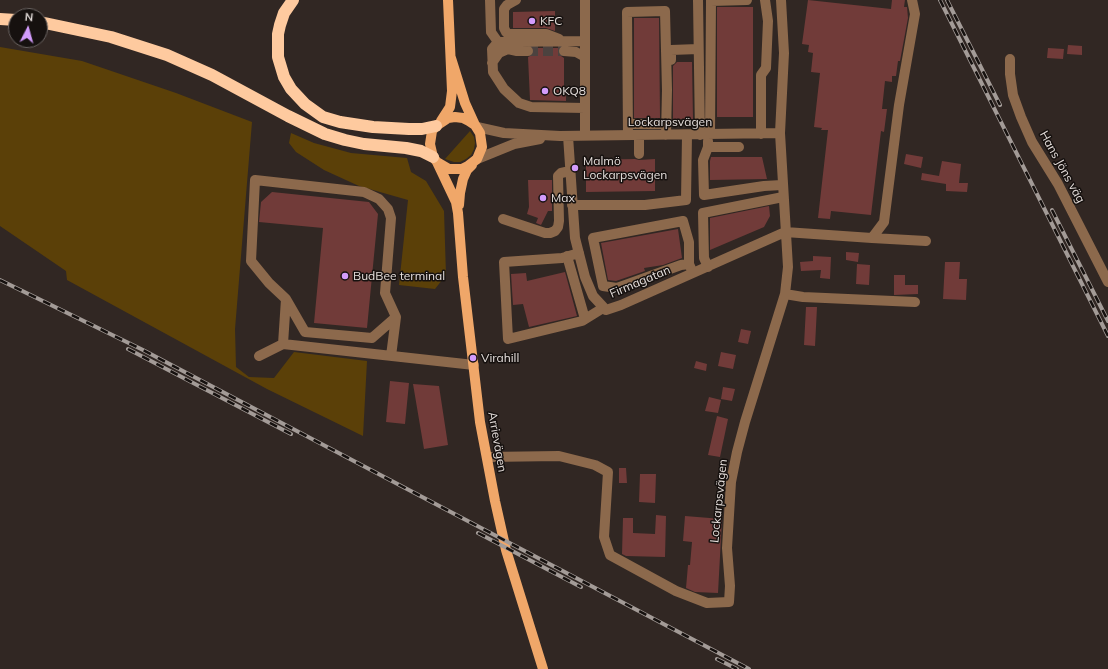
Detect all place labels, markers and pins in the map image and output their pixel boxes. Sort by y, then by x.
place label: KFC [540,14,562,28]
marker: KFC [527,16,537,26]
place label: OKQ8 [553,84,586,98]
marker: OKQ8 [540,86,550,96]
place label: Malmö Lockarpsvägen [583,154,667,182]
marker: Malmö Lockarpsvägen [570,163,580,173]
place label: Max [551,191,575,205]
marker: Max [538,193,548,203]
place label: BudBee terminal [353,269,445,283]
marker: BudBee terminal [340,271,350,281]
place label: Virahill [481,351,519,365]
marker: Virahill [468,353,478,363]

